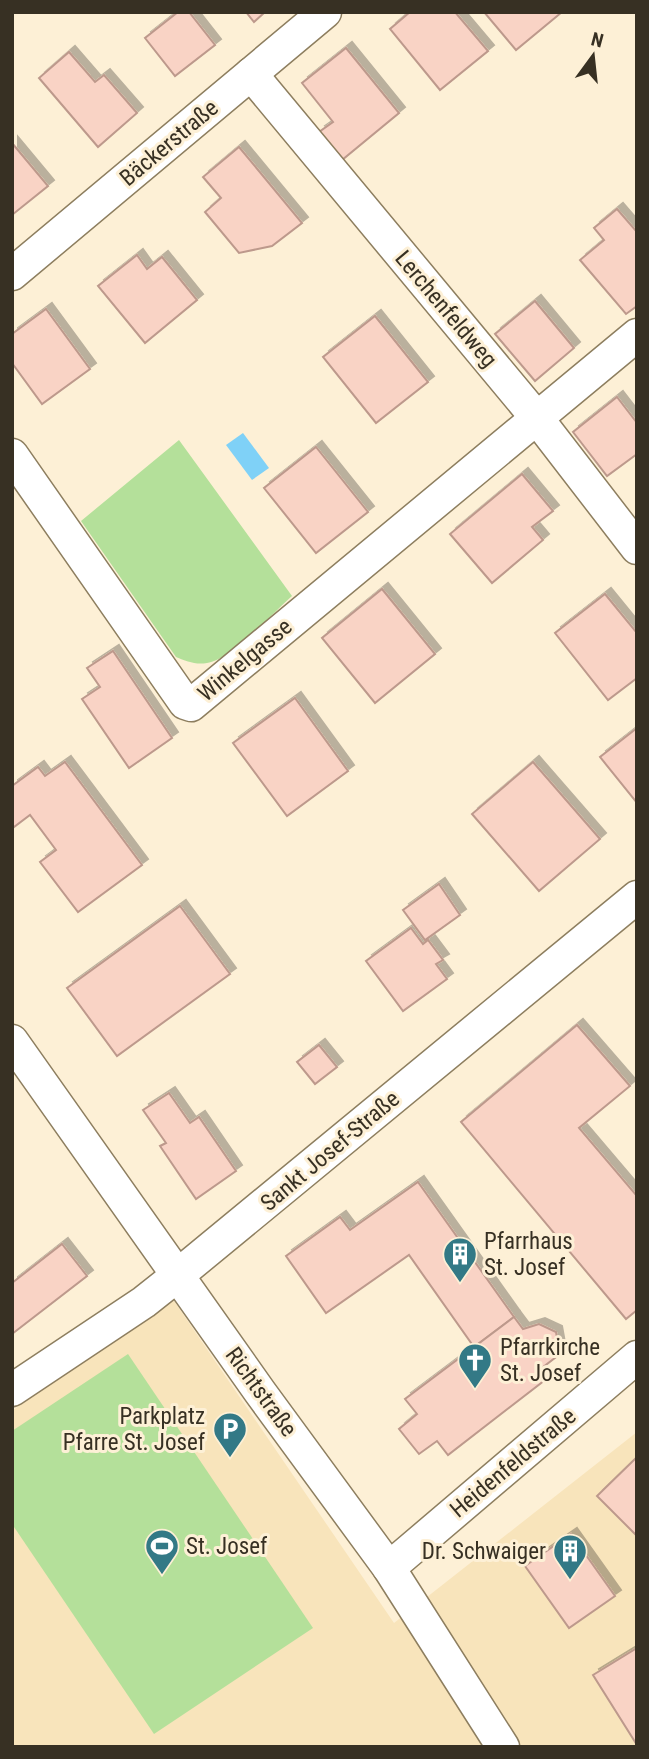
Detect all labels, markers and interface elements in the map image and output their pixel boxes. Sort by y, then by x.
north arrow [558,21,628,91]
text: N [589,27,606,53]
street label: Bäckerstraße [114,94,224,192]
street label: Lerchenfeldweg [389,245,503,373]
street label: Winkelgasse [193,613,297,707]
street label: Sankt Josef-Straße [255,1085,405,1217]
place label: Pfarrhaus St. Josef [484,1228,573,1281]
building icon: Pfarrhaus St. Josef [441,1235,479,1284]
place label: Pfarrkirche St. Josef [500,1334,600,1387]
church icon: Pfarrkirche St. Josef [456,1341,494,1390]
street label: Richtstraße [220,1342,302,1442]
place label: Parkplatz Pfarre St. Josef [63,1403,206,1456]
street label: Heidenfeldstraße [445,1403,581,1523]
parking icon: Parkplatz Pfarre St. Josef [211,1410,249,1459]
sports icon: St. Josef [143,1527,181,1576]
building icon: Dr. Schwaiger [551,1532,589,1581]
place label: St. Josef [186,1533,268,1560]
place label: Dr. Schwaiger [422,1538,546,1565]

